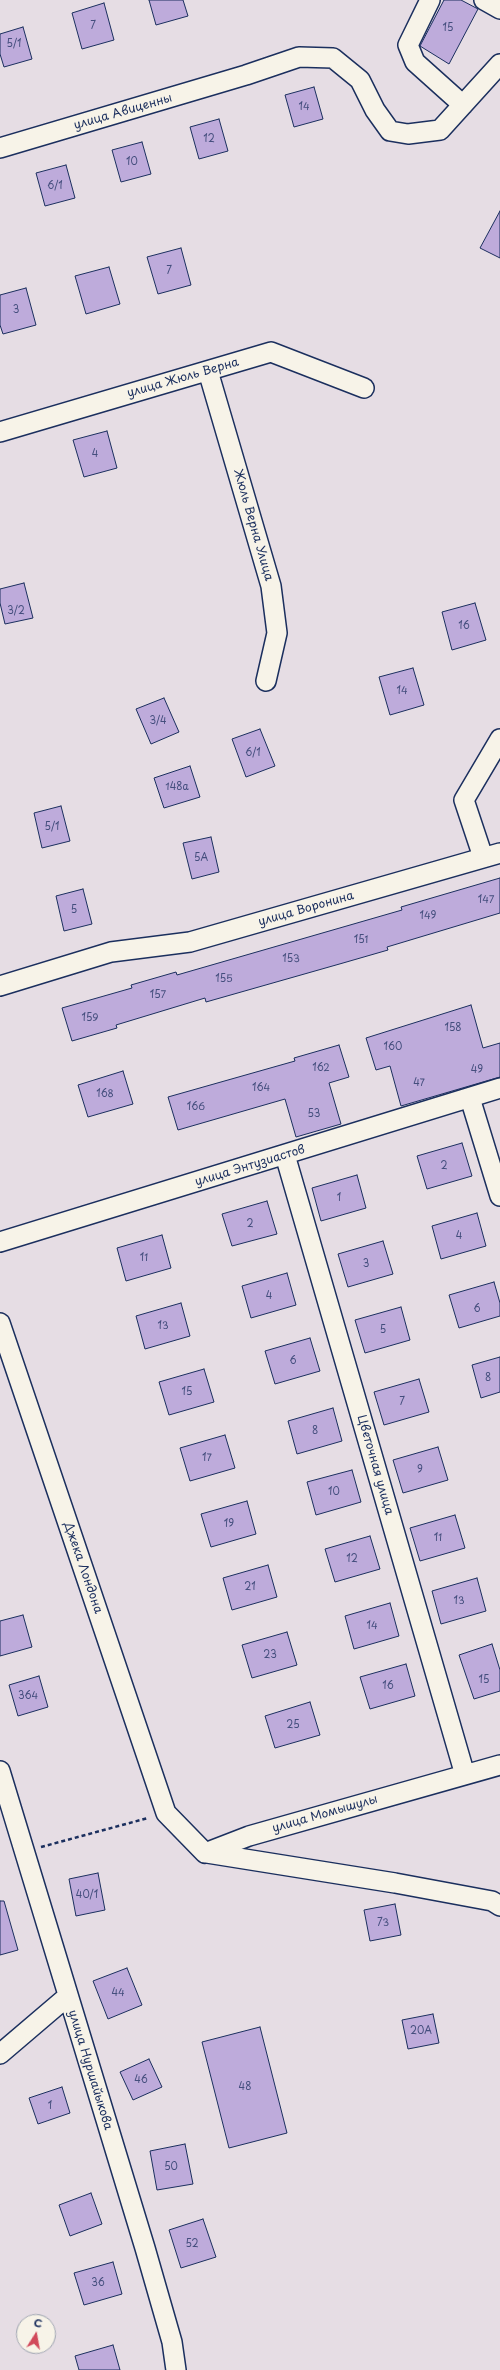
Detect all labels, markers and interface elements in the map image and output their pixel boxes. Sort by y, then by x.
house number: 7 [90,20,96,32]
house number: 15 [443,22,453,34]
house number: 5/1 [6,38,22,50]
street label: улица Авиценны [72,91,174,133]
house number: 14 [298,101,310,113]
house number: 12 [203,133,215,145]
house number: 10 [126,156,138,168]
house number: 6/1 [47,180,63,192]
house number: 7 [166,265,172,277]
house number: 3 [13,304,19,316]
street label: улица Жюль Верна [125,355,241,401]
house number: 4 [92,448,98,460]
street label: Жюль Верна Улица [230,467,276,583]
house number: 3/2 [7,605,25,617]
house number: 16 [458,620,470,632]
house number: 14 [396,685,408,697]
house number: 3/4 [149,715,167,727]
house number: 6/1 [245,747,261,759]
house number: 148a [165,781,189,793]
house number: 5/1 [44,821,60,833]
house number: 5А [194,852,208,864]
street label: улица Воронина [257,888,355,930]
house number: 147 [478,894,494,906]
house number: 5 [71,904,77,916]
house number: 149 [420,910,436,922]
house number: 151 [354,934,368,946]
house number: 153 [282,953,300,965]
house number: 155 [215,973,233,985]
house number: 157 [150,989,166,1001]
house number: 159 [82,1012,98,1024]
house number: 158 [444,1022,462,1034]
house number: 160 [384,1041,402,1053]
house number: 162 [312,1062,330,1074]
house number: 49 [471,1064,483,1076]
house number: 47 [413,1077,425,1089]
house number: 164 [252,1082,270,1094]
house number: 168 [96,1088,114,1100]
house number: 166 [187,1101,205,1113]
house number: 53 [308,1108,320,1120]
street label: улица Энтузиастов [193,1142,307,1190]
house number: 2 [440,1160,448,1172]
house number: 1 [337,1192,341,1204]
house number: 2 [246,1218,254,1230]
house number: 4 [456,1230,462,1242]
house number: 11 [140,1252,148,1264]
house number: 3 [363,1258,369,1270]
house number: 4 [266,1290,272,1302]
house number: 6 [473,1303,481,1315]
house number: 13 [157,1320,169,1332]
house number: 5 [380,1324,386,1336]
house number: 6 [289,1355,297,1367]
house number: 8 [485,1372,491,1384]
house number: 15 [182,1386,192,1398]
house number: 7 [399,1396,405,1408]
street label: Цветочная улица [354,1413,396,1517]
house number: 8 [312,1425,318,1437]
house number: 17 [202,1452,212,1464]
house number: 9 [417,1464,423,1476]
house number: 10 [328,1486,340,1498]
house number: 19 [224,1518,234,1530]
street label: Джека Лондона [61,1520,105,1616]
house number: 11 [434,1532,442,1544]
house number: 12 [346,1553,358,1565]
house number: 21 [244,1581,256,1593]
house number: 13 [453,1595,465,1607]
house number: 14 [366,1620,378,1632]
house number: 23 [263,1649,277,1661]
house number: 15 [479,1674,489,1686]
house number: 16 [382,1680,394,1692]
house number: 364 [18,1690,38,1702]
house number: 25 [286,1719,300,1731]
street label: улица Момышулы [271,1792,379,1836]
house number: 40/1 [76,1889,98,1901]
house number: 73 [377,1917,389,1929]
house number: 44 [111,1987,125,1999]
street label: улица Нуршайыкова [65,2008,115,2132]
house number: 20А [410,2025,432,2037]
house number: 46 [134,2074,148,2086]
house number: 48 [239,2081,251,2093]
house number: 1 [48,2100,52,2112]
house number: 50 [164,2161,178,2173]
house number: 52 [185,2238,199,2250]
house number: 36 [91,2277,105,2289]
north arrow [16,2314,56,2354]
text: С [33,2314,44,2332]

